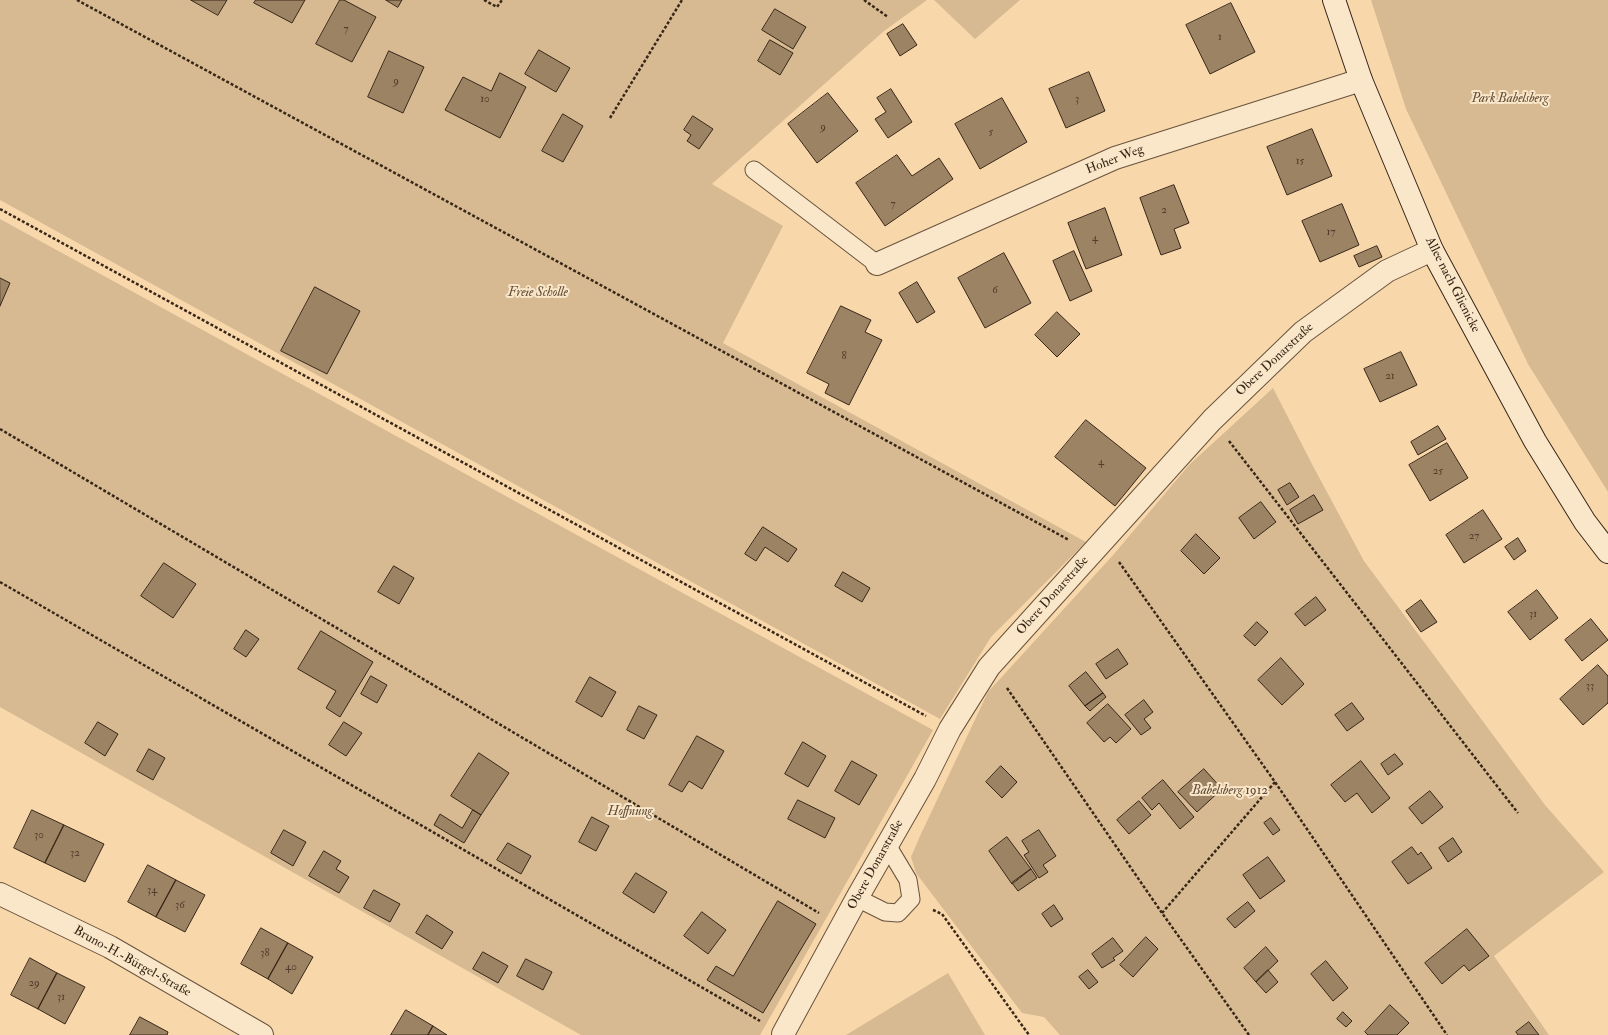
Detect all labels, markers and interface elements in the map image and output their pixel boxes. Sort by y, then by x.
house number: 7 [343,23,349,37]
house number: 1 [1218,31,1222,45]
house number: 9 [393,75,399,89]
park label: Park Babelsberg [1471,91,1549,107]
house number: 10 [480,93,490,107]
house number: 3 [1075,93,1079,107]
house number: 9 [820,121,826,135]
house number: 5 [989,126,993,140]
street label: Hoher Weg [1084,142,1146,178]
house number: 15 [1296,155,1304,169]
house number: 7 [890,198,896,212]
house number: 2 [1161,204,1167,218]
house number: 17 [1327,226,1335,240]
house number: 4 [1092,232,1098,246]
street label: Allee nach Glienicke [1421,235,1483,335]
house number: 6 [992,284,998,298]
park label: Freie Scholle [508,285,568,301]
street label: Obere Donarstraße [1233,320,1317,400]
house number: 8 [841,350,847,364]
house number: 21 [1385,370,1395,384]
house number: 4 [1098,456,1104,470]
house number: 25 [1433,465,1443,479]
house number: 27 [1469,530,1479,544]
street label: Obere Donarstraße [1014,553,1092,639]
house number: 31 [1529,608,1537,622]
house number: 33 [1586,680,1594,694]
park label: Babelsberg 1912 [1192,783,1268,799]
park label: Hoffnung [608,804,652,820]
street label: Obere Donarstraße [845,817,907,913]
house number: 30 [34,829,44,843]
house number: 32 [70,847,80,861]
house number: 34 [147,884,157,898]
house number: 36 [175,899,185,913]
street label: Bruno-H.-Bürgel-Straße [71,923,193,1001]
house number: 38 [260,947,270,961]
house number: 40 [285,961,297,975]
house number: 29 [28,977,40,991]
house number: 31 [57,991,65,1005]

